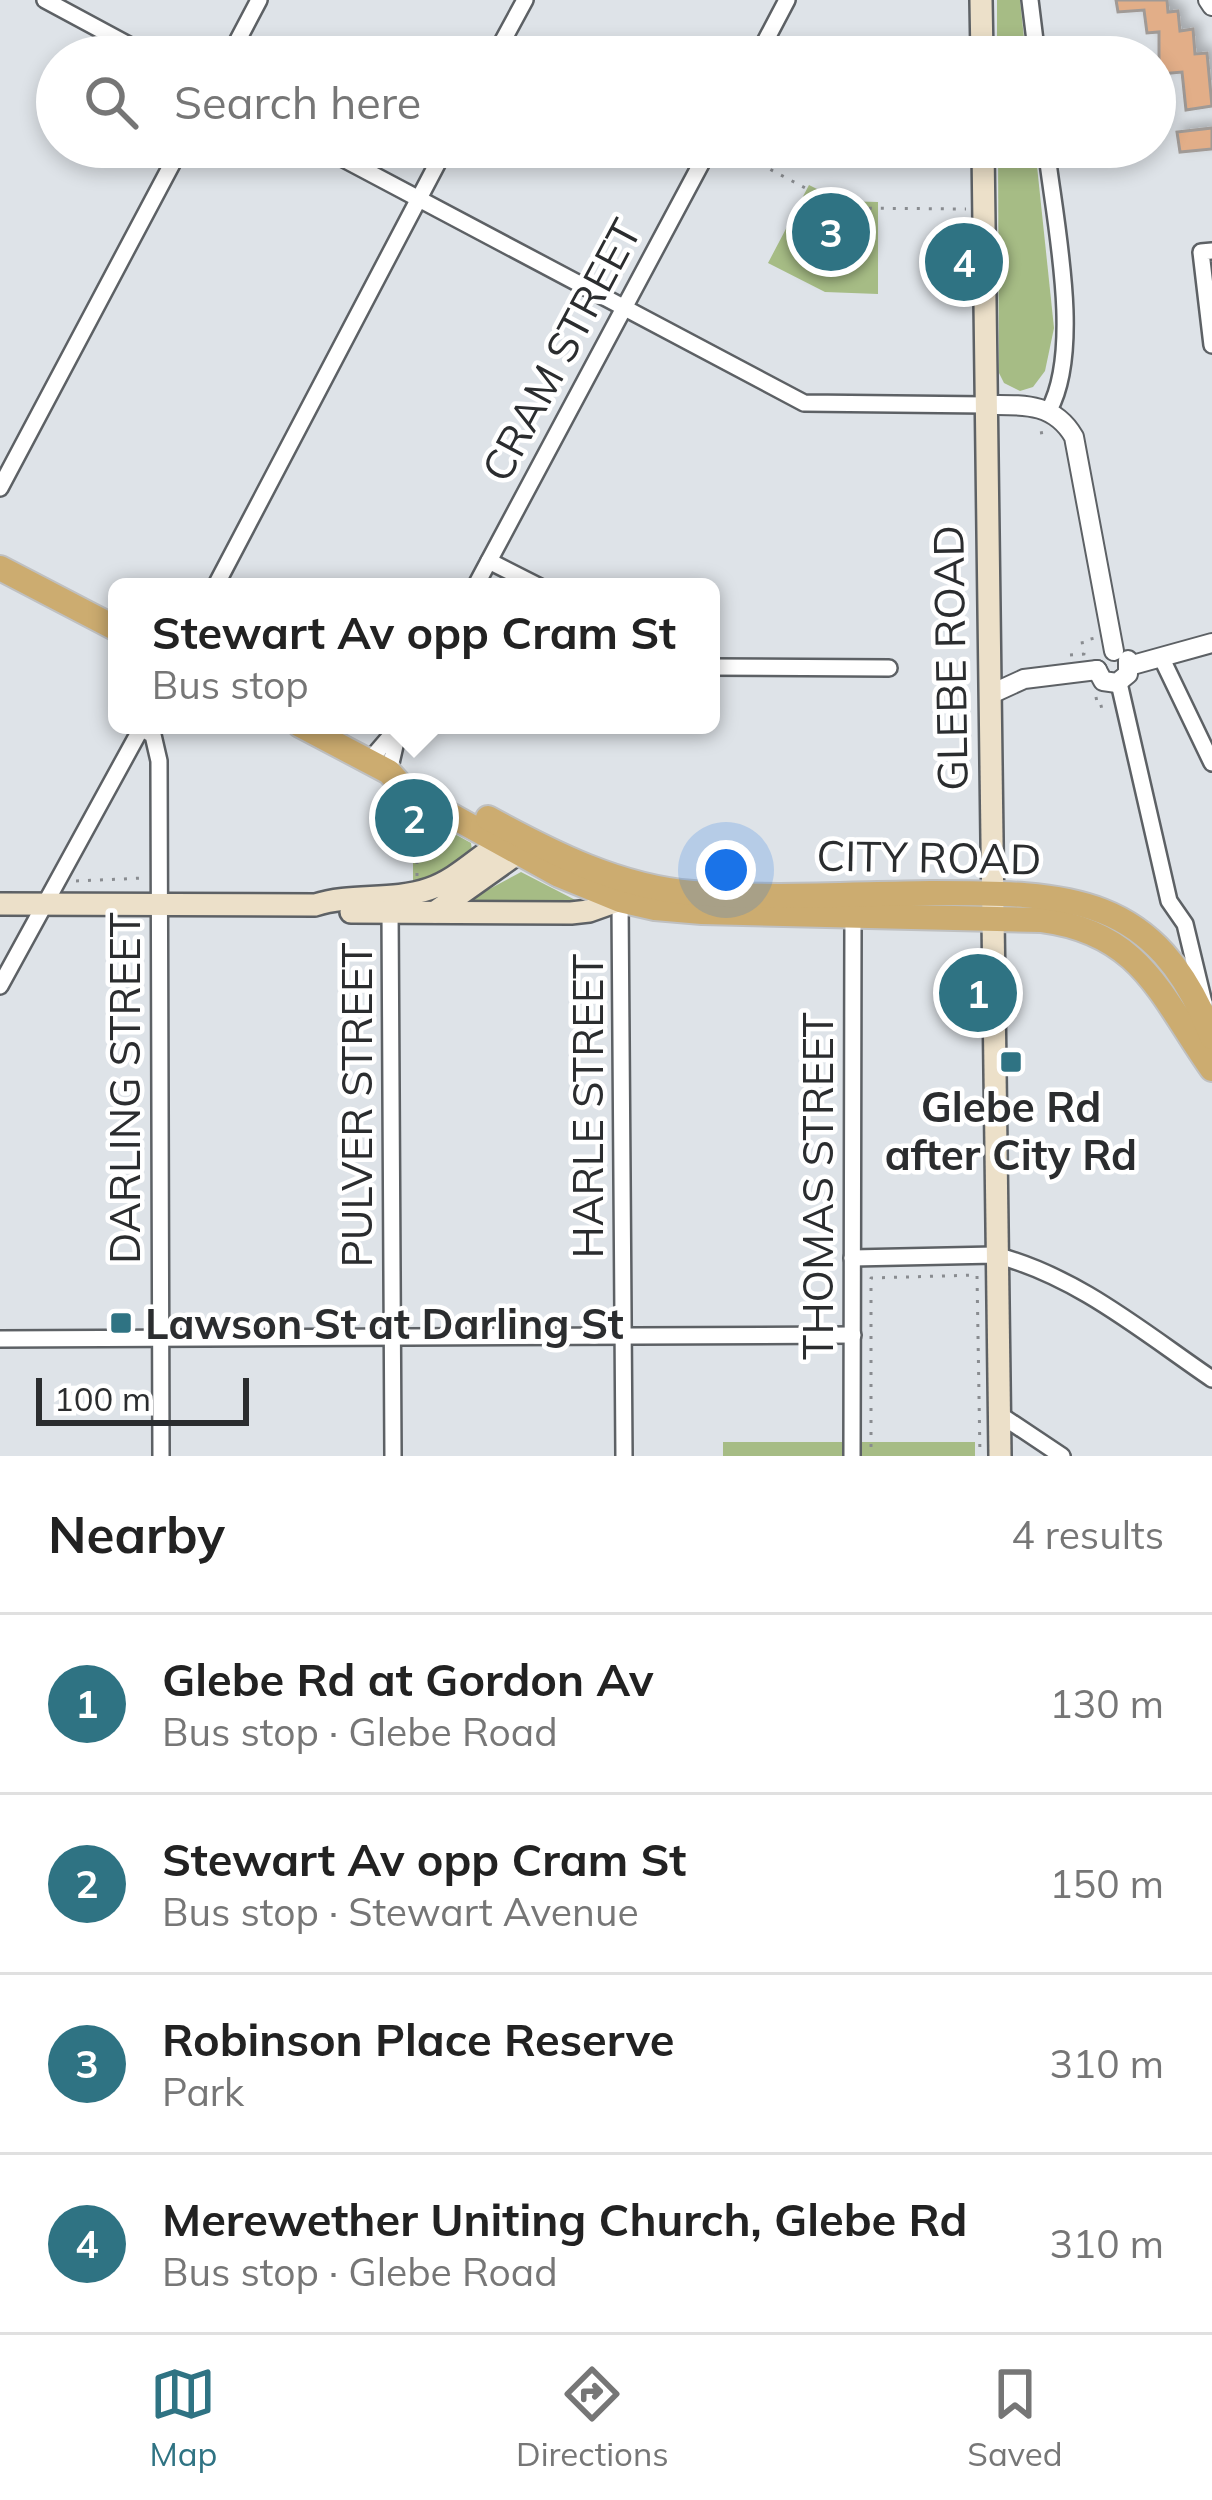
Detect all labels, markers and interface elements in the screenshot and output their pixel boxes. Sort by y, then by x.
search box [36,36,1176,168]
icon: search [78,69,144,135]
text: Search here [174,74,421,130]
pin: 3 [792,187,870,277]
street label: CRAM STREET [470,210,652,490]
pin: 4 [925,217,1003,307]
street label: GLEBE ROAD [921,525,979,791]
popup [108,578,720,734]
text: Stewart Av opp Cram St [152,604,676,660]
text: Bus stop [152,660,309,709]
pin: 2 [375,773,453,863]
street label: CITY ROAD [816,829,1042,885]
your location [696,840,756,900]
street label: DARLING STREET [98,912,151,1264]
street label: PULVER STREET [330,942,383,1268]
pin: 1 [939,948,1017,1038]
street label: HARLE STREET [561,954,614,1258]
street label: THOMAS STREET [791,1012,844,1360]
marker: Glebe Rd after City Rd [998,1049,1024,1075]
place label: Glebe Rd after City Rd [885,1080,1137,1181]
place label: Lawson St at Darling St [145,1297,624,1350]
marker: Lawson St at Darling St [108,1310,134,1336]
scale bar [36,1372,249,1425]
text: 100 m [54,1378,151,1419]
text: Nearby [48,1502,225,1566]
text: 4 results [1011,1510,1164,1559]
text: Glebe Rd at Gordon Av [162,1651,653,1707]
text: 1 [75,1679,99,1728]
text: 130 m [1049,1679,1164,1728]
text: Bus stop · Glebe Road [162,1707,558,1756]
text: Stewart Av opp Cram St [162,1831,686,1887]
text: 2 [75,1859,99,1908]
text: 150 m [1049,1859,1164,1908]
text: Bus stop · Stewart Avenue [162,1887,639,1936]
text: Robinson Place Reserve [162,2011,675,2067]
text: 3 [75,2039,99,2088]
text: 310 m [1049,2039,1164,2088]
text: Park [162,2067,244,2116]
text: Merewether Uniting Church, Glebe Rd [162,2191,968,2247]
text: 4 [75,2219,99,2268]
text: 310 m [1049,2219,1164,2268]
text: Bus stop · Glebe Road [162,2247,558,2296]
tab: Map [149,2361,217,2474]
tab: Directions [516,2361,669,2474]
tab: Saved [967,2361,1063,2474]

